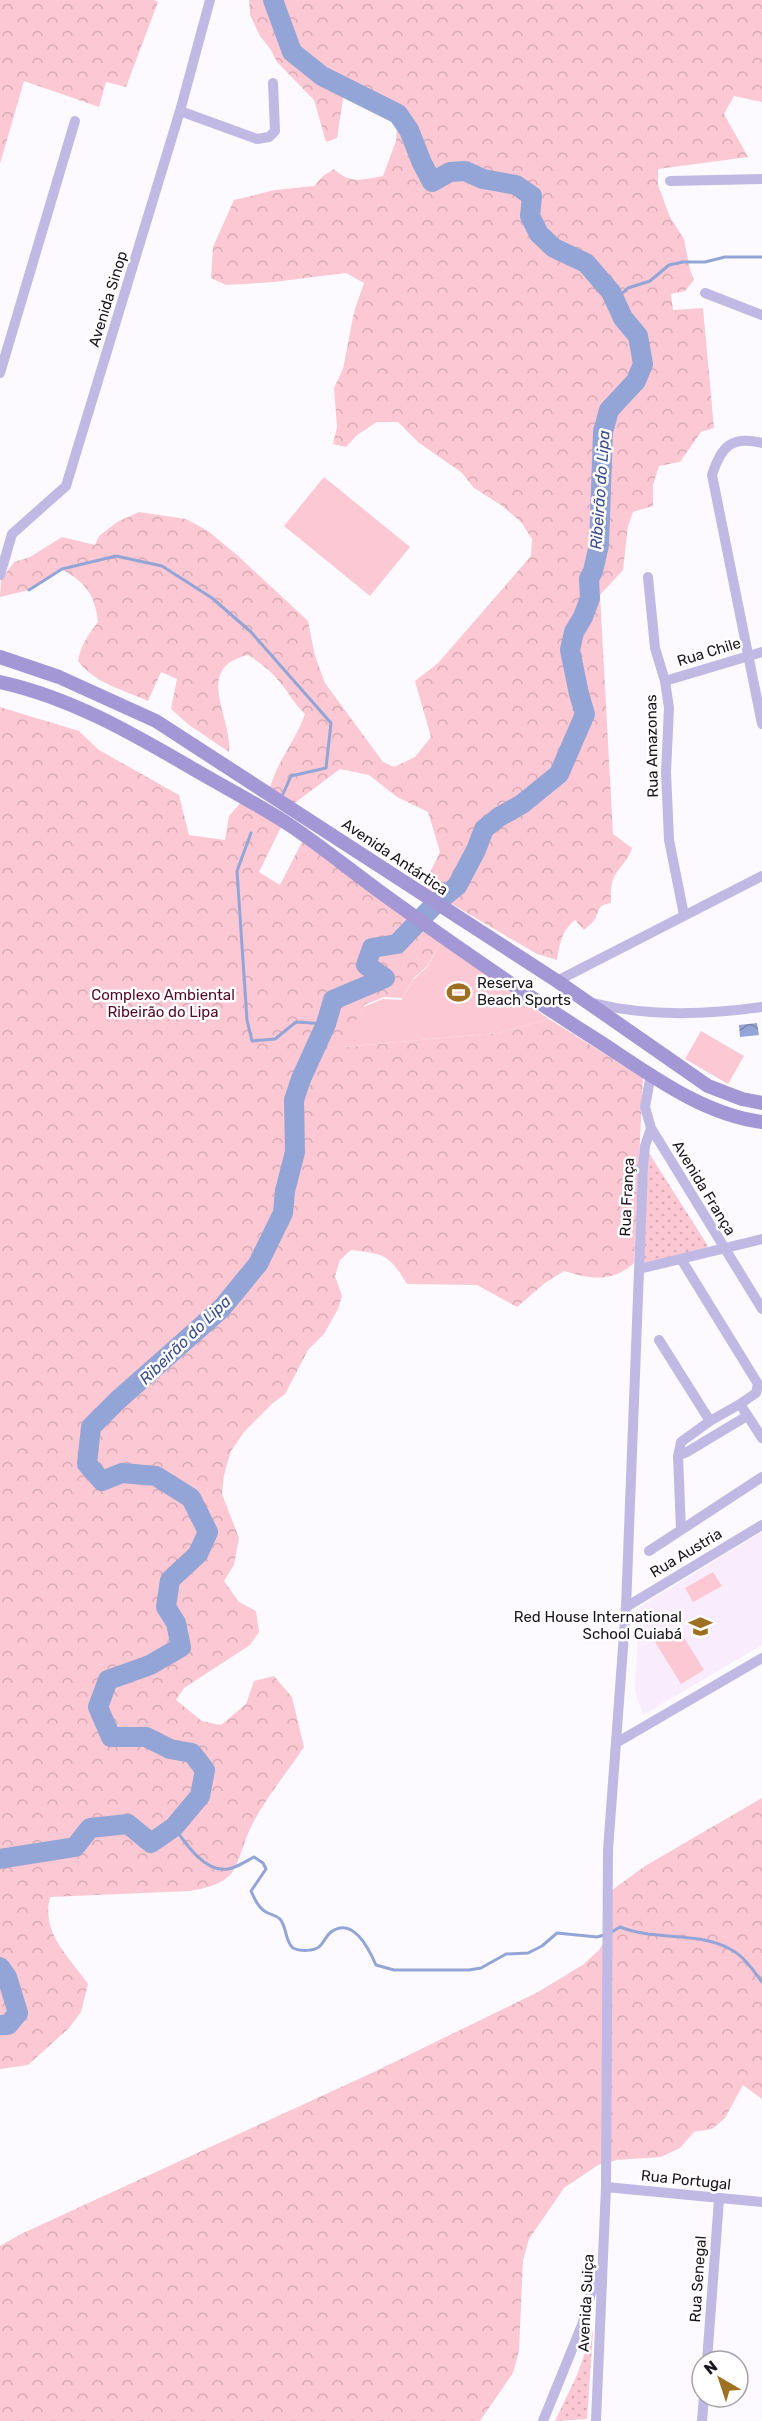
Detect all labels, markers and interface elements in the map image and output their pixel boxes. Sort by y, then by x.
street label: Avenida Sinop [85,249,131,349]
water label: Ribeirão do Lipa [586,430,614,550]
street label: Rua Chile [675,634,743,670]
street label: Rua Amazonas [642,694,662,798]
street label: Avenida Antártica [339,815,451,899]
place label: Reserva Beach Sports [477,974,571,1009]
sports icon: Reserva Beach Sports [446,979,472,1005]
park label: Complexo Ambiental Ribeirão do Lipa [91,986,235,1021]
street label: Avenida França [669,1137,739,1239]
street label: Rua França [616,1157,638,1237]
water label: Ribeirão do Lipa [135,1292,235,1388]
street label: Rua Austria [647,1525,725,1581]
place label: Red House International School Cuiabá [514,1608,682,1643]
school or university icon: Red House International School Cuiabá [687,1613,713,1639]
street label: Rua Portugal [640,2166,732,2194]
street label: Rua Senegal [686,2235,710,2323]
street label: Avenida Suiça [574,2254,598,2352]
north arrow [690,2349,750,2409]
text: N [700,2357,721,2379]

